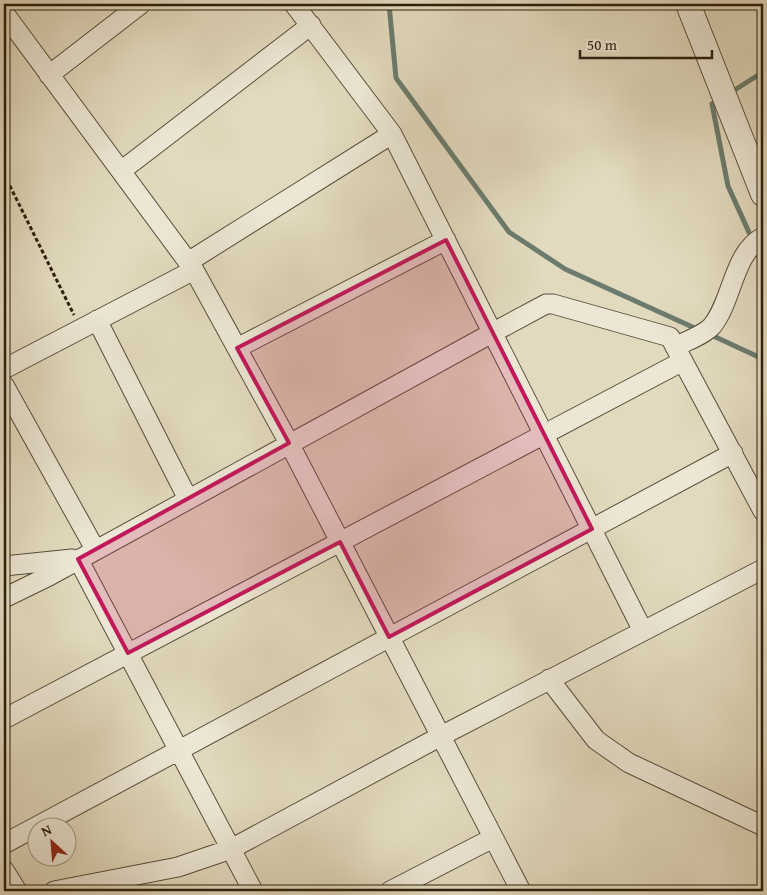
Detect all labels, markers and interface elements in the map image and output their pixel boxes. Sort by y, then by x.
scale bar [580,28,712,60]
text: 50 m [587,34,618,55]
north arrow [28,818,78,868]
text: N [38,819,55,841]

